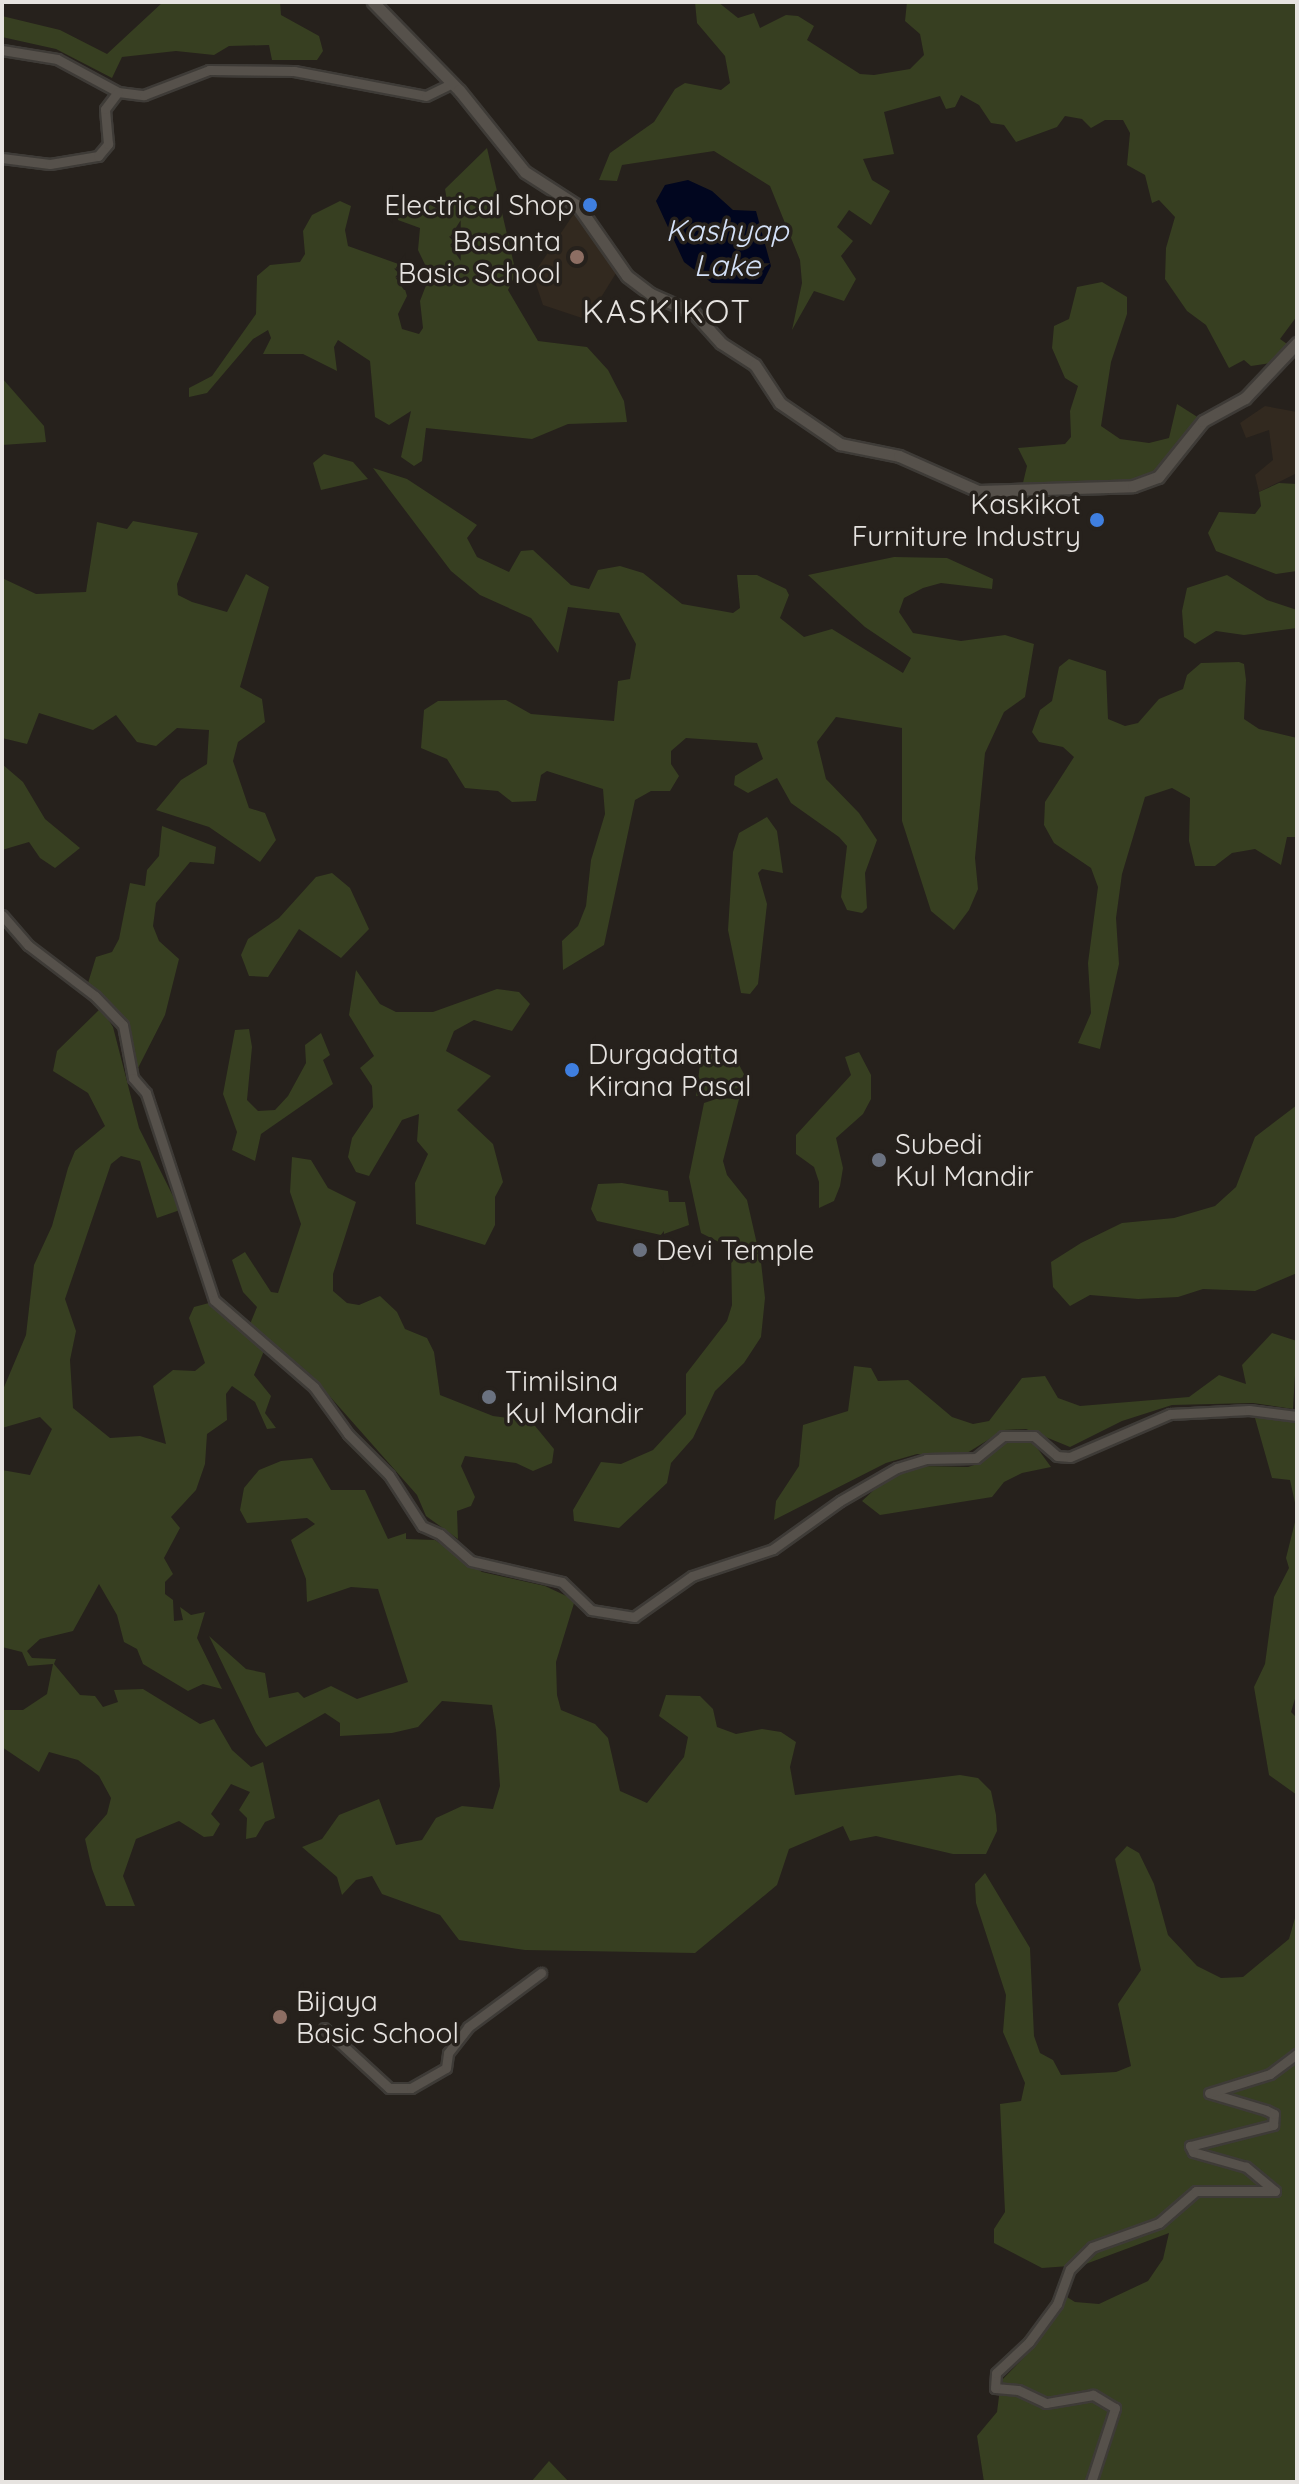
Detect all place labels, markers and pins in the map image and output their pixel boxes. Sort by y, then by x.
place label: Electrical Shop [384,188,574,222]
marker: Electrical Shop [581,196,599,214]
place label: Basanta Basic School [398,224,561,290]
marker: Basanta Basic School [568,248,586,266]
place label: Kaskikot Furniture Industry [852,487,1081,553]
marker: Kaskikot Furniture Industry [1088,511,1106,529]
place label: Durgadatta Kirana Pasal [588,1037,751,1103]
marker: Durgadatta Kirana Pasal [563,1061,581,1079]
place label: Subedi Kul Mandir [895,1127,1034,1193]
marker: Subedi Kul Mandir [870,1151,888,1169]
place label: Devi Temple [656,1233,814,1267]
marker: Devi Temple [631,1241,649,1259]
place label: Timilsina Kul Mandir [505,1364,644,1430]
marker: Timilsina Kul Mandir [480,1388,498,1406]
place label: Bijaya Basic School [296,1984,459,2050]
marker: Bijaya Basic School [271,2008,289,2026]

